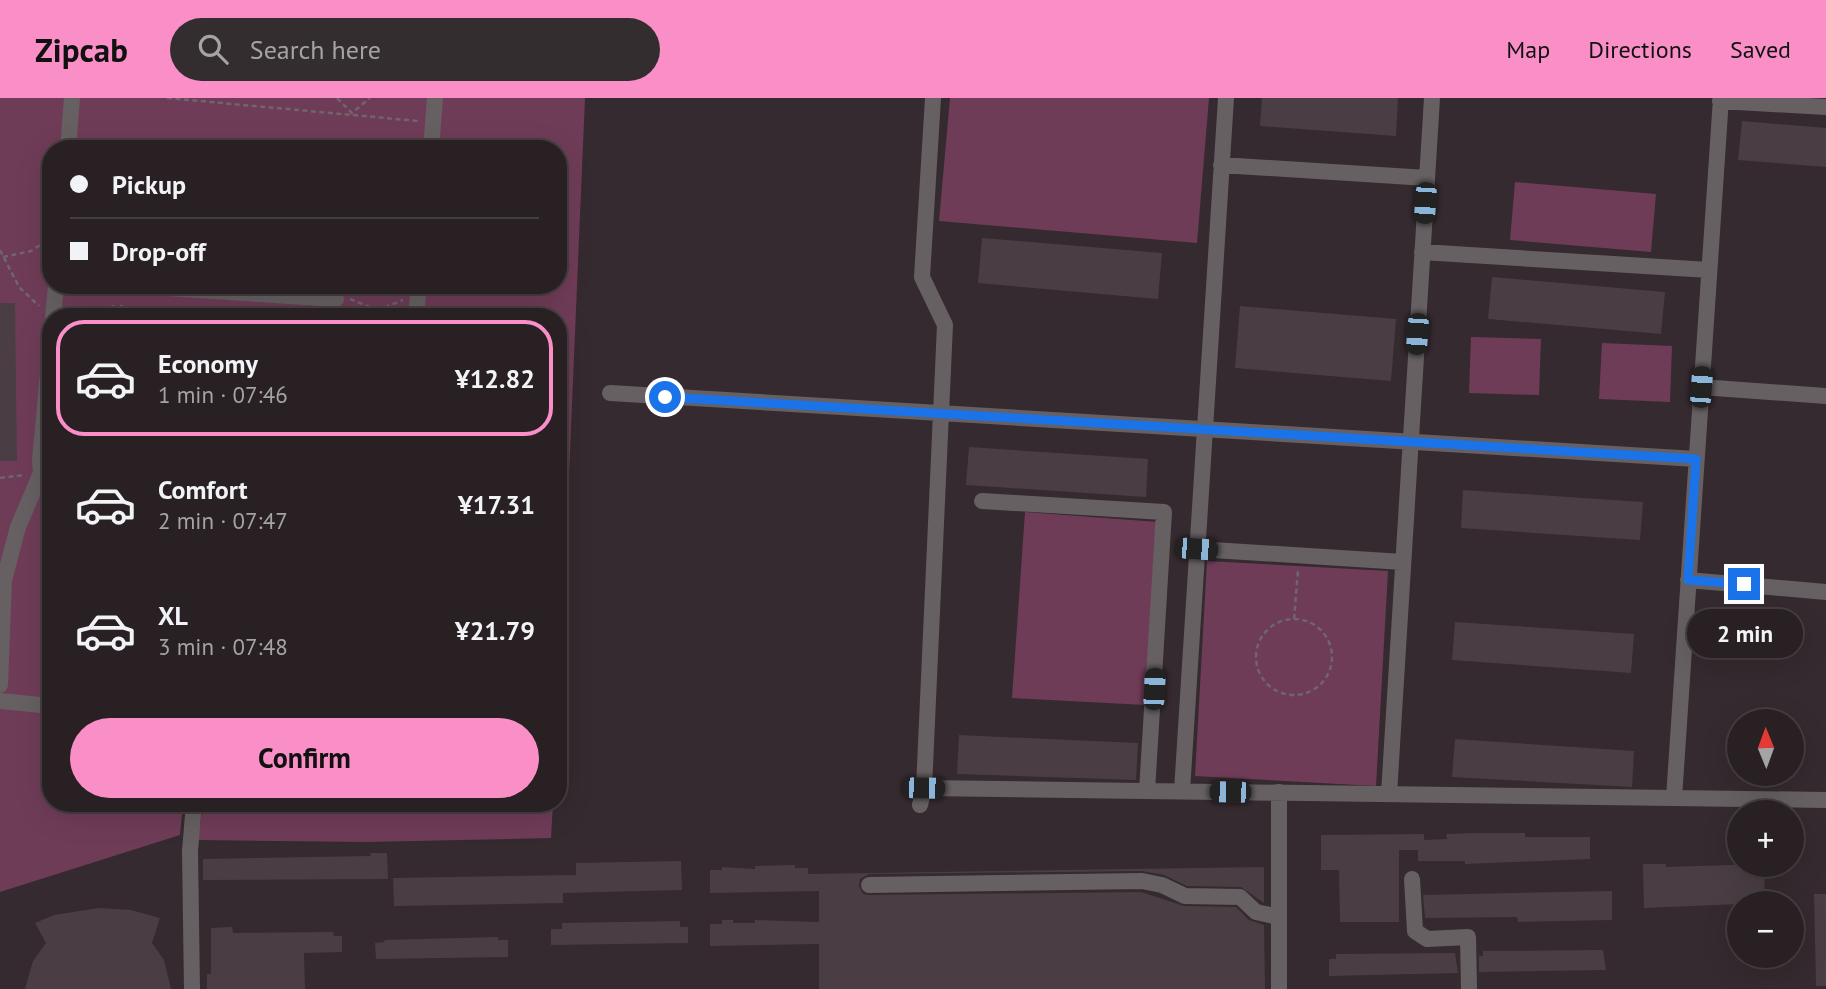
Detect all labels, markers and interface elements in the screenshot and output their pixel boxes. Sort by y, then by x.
search box [170,18,660,81]
text: Zipcab [35,28,128,71]
icon: search [194,30,232,68]
text: Search here [250,33,381,66]
text: Map [1506,34,1550,65]
text: Directions [1588,34,1692,65]
text: Saved [1730,34,1791,65]
text: Pickup [112,168,186,201]
car [1414,181,1437,225]
text: Drop-off [112,235,206,268]
car [1406,312,1429,356]
icon: car [74,347,137,410]
text: Economy [158,347,258,380]
text: ¥12.82 [455,362,535,395]
car [1690,365,1713,409]
text: 1 min · 07:46 [158,380,288,409]
route start [649,381,681,413]
icon: car [74,473,137,536]
text: Comfort [158,473,248,506]
text: ¥17.31 [458,488,535,521]
text: 2 min · 07:47 [158,506,288,535]
car [1176,537,1219,561]
route end [1728,568,1760,600]
icon: car [74,599,137,662]
text: XL [158,599,188,632]
callout: 2 min [1686,608,1802,658]
text: ¥21.79 [455,614,535,647]
text: 2 min [1717,619,1773,648]
text: 3 min · 07:48 [158,632,288,661]
car [1143,667,1166,711]
north arrow [1727,709,1804,786]
map controls [1727,709,1804,968]
button: Confirm [70,718,539,798]
car [903,777,946,799]
car [1209,781,1252,803]
button: + [1727,800,1804,877]
button: − [1727,891,1804,968]

